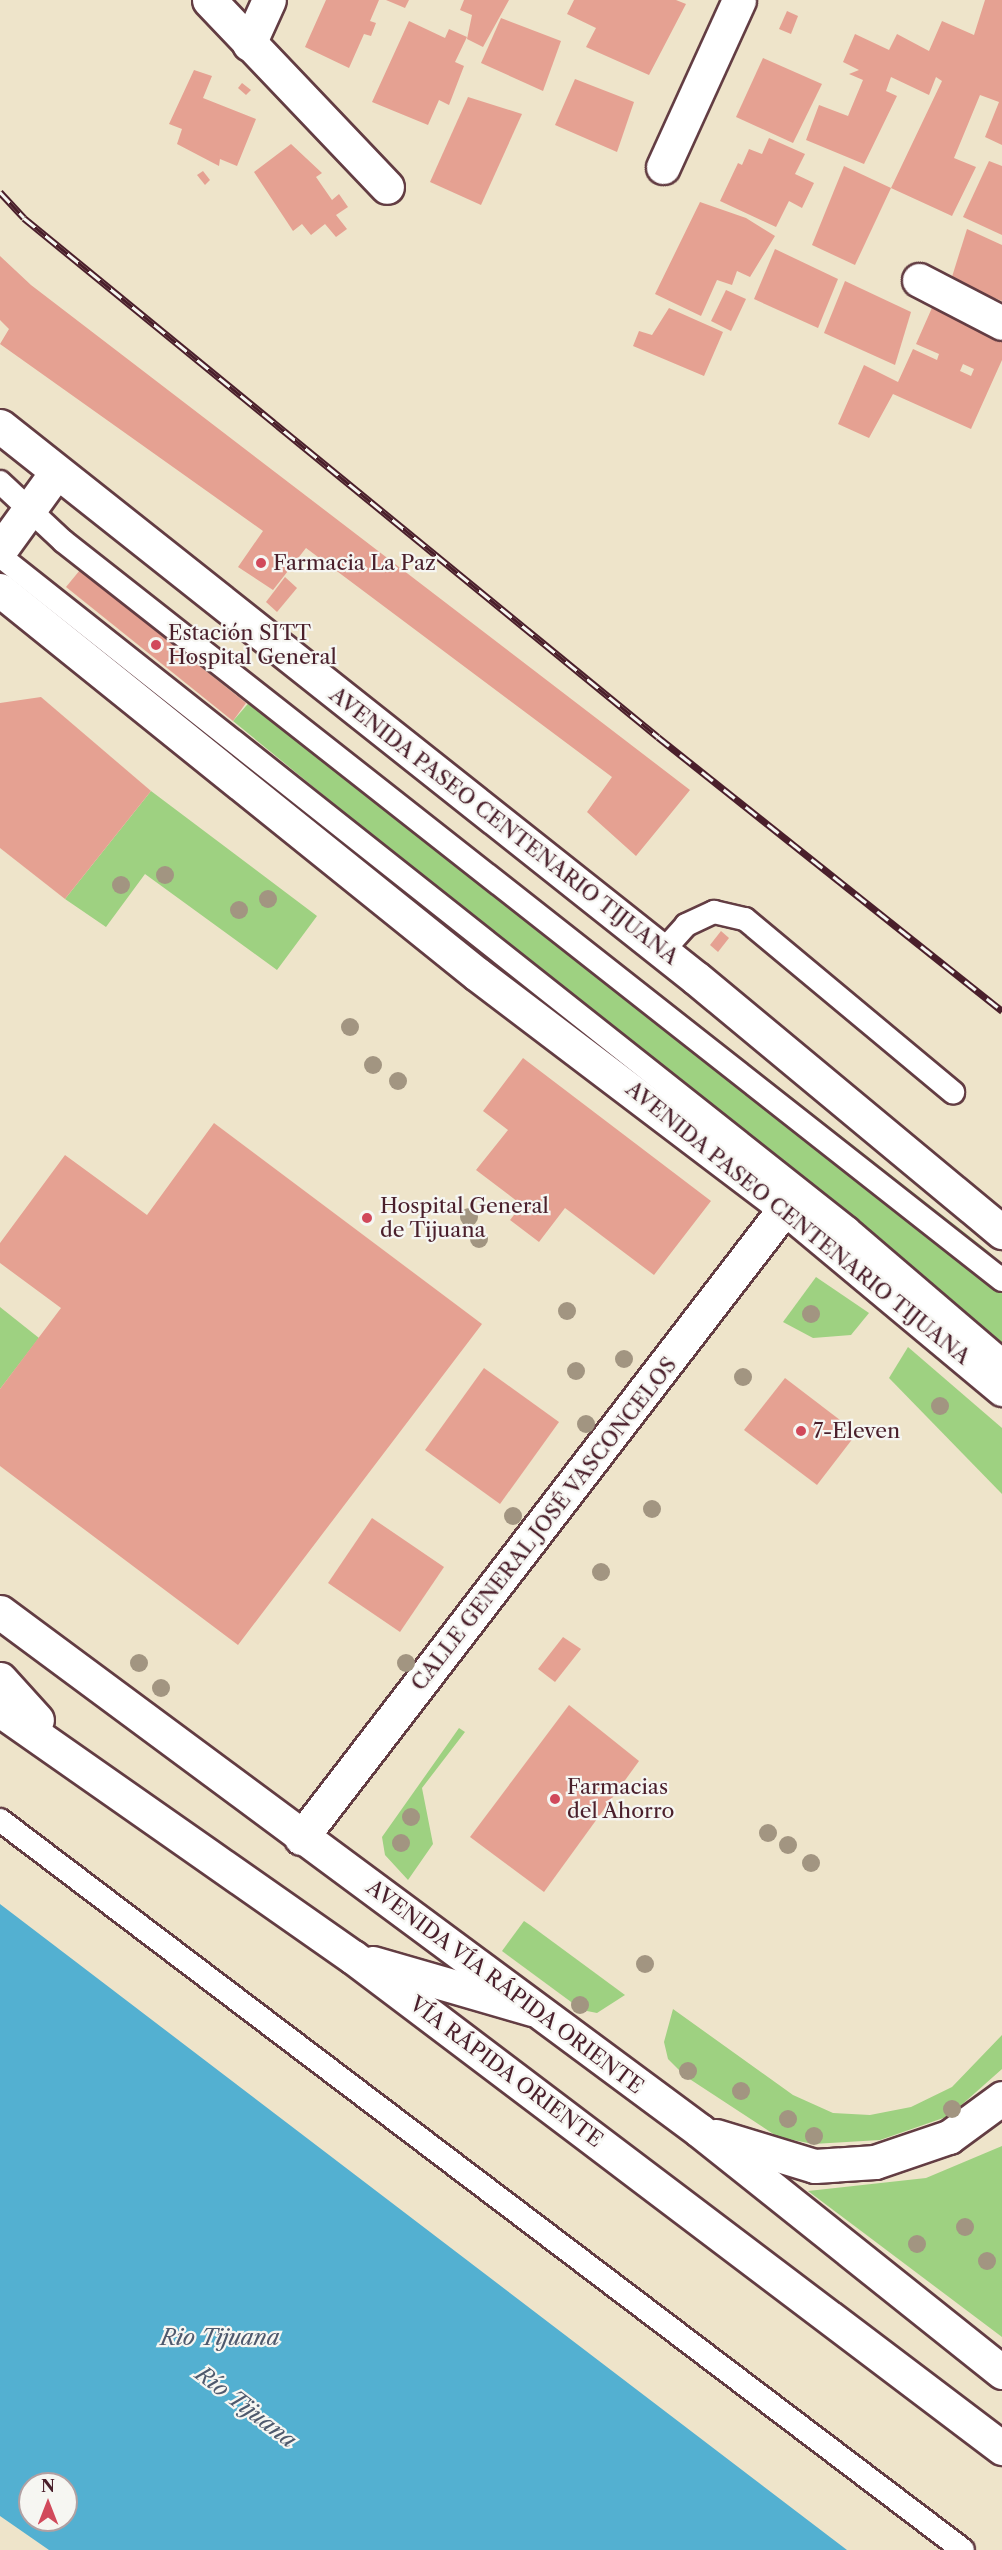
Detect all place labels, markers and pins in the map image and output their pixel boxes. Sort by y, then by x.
place label: Farmacia La Paz [273,550,436,576]
marker: Farmacia La Paz [254,556,268,570]
place label: Estación SITT Hospital General [168,620,337,670]
marker: Estación SITT Hospital General [149,638,163,652]
place label: Hospital General de Tijuana [380,1193,549,1243]
marker: Hospital General de Tijuana [358,1209,376,1227]
place label: 7-Eleven [813,1418,900,1444]
marker: 7-Eleven [794,1424,808,1438]
place label: Farmacias del Ahorro [567,1774,675,1824]
marker: Farmacias del Ahorro [548,1792,562,1806]

